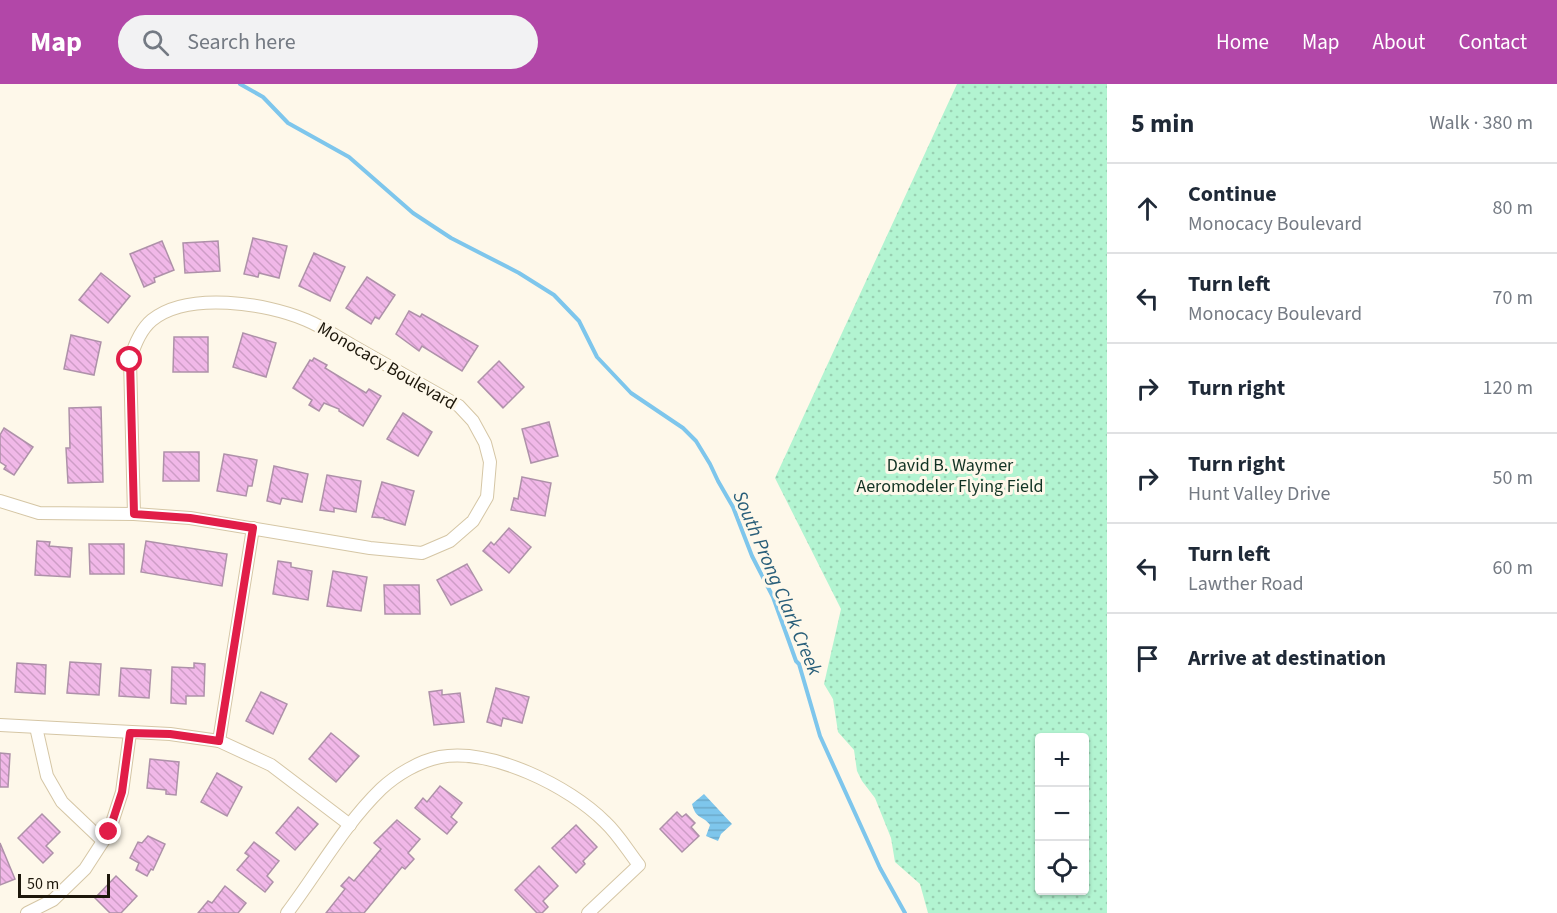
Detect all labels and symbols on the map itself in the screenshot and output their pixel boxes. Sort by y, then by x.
street label: Monocacy Boulevard [313,316,461,416]
route start [116,346,142,372]
park label: David B. Waymer Aeromodeler Flying Field [856,453,1044,499]
water label: South Prong Clark Creek [725,486,829,680]
route end [95,818,121,844]
scale bar [18,871,110,898]

